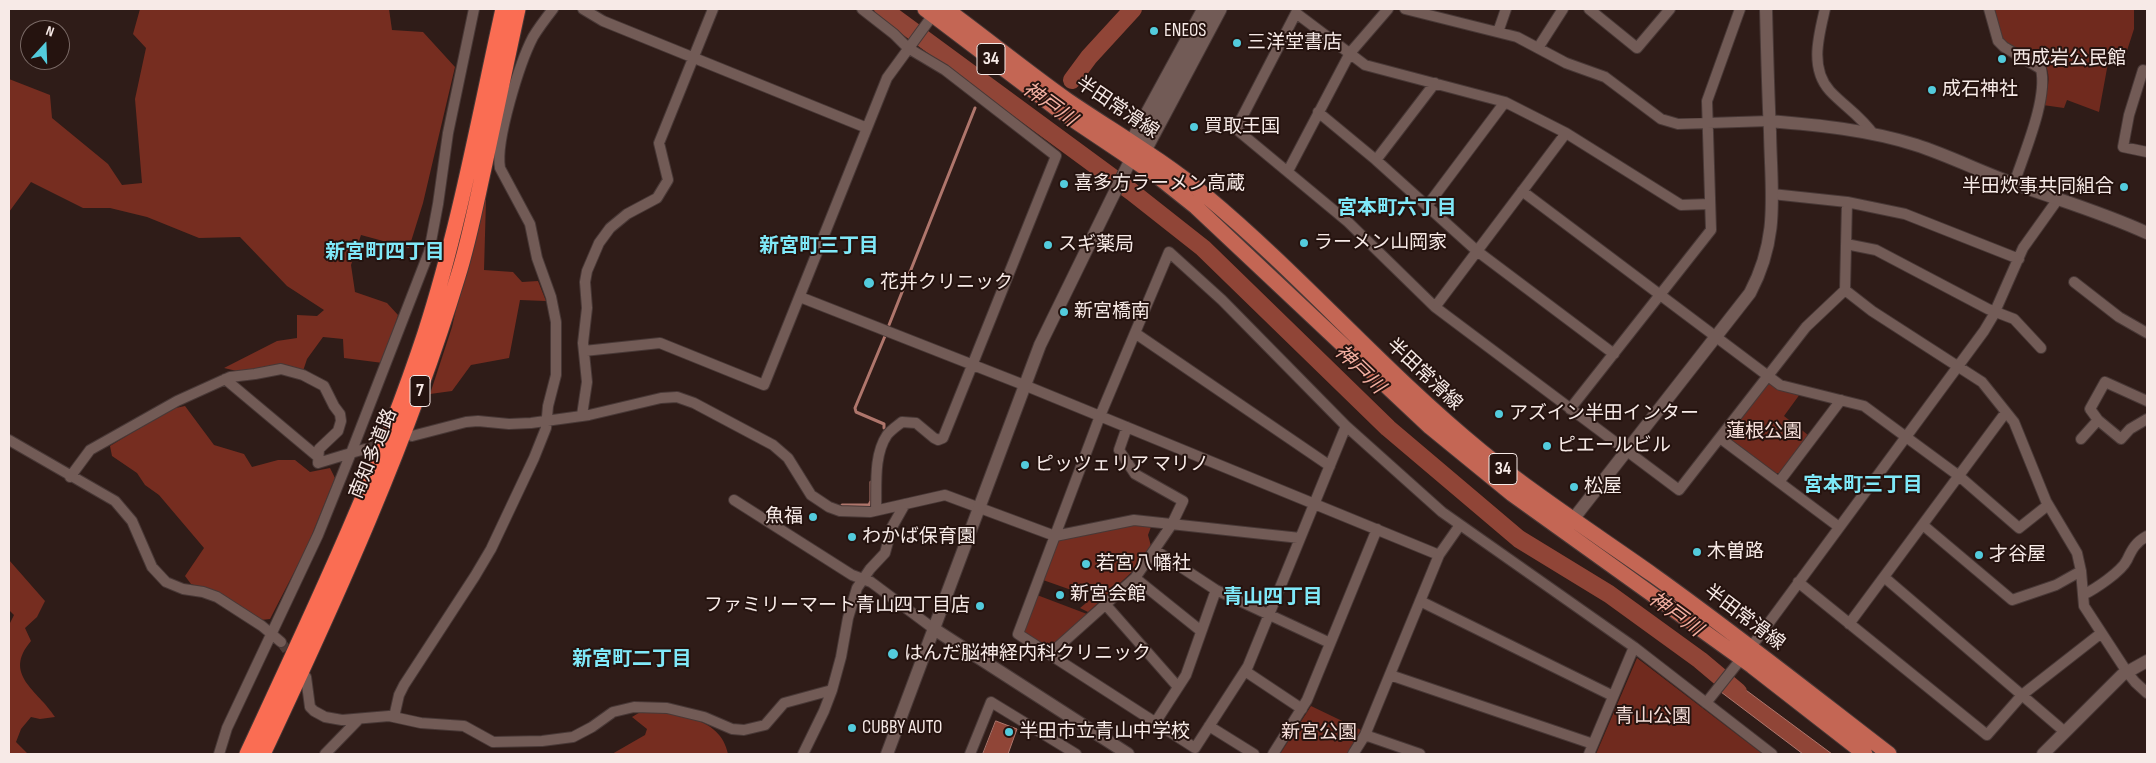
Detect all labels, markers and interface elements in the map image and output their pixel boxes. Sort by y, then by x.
north arrow [20,20,70,70]
place label: ENEOS [1164,20,1206,42]
text: N [44,22,56,41]
marker: ENEOS [1148,25,1160,37]
place label: 三洋堂書店 [1247,32,1342,54]
marker: 三洋堂書店 [1231,37,1243,49]
road number: 34 [977,44,1005,74]
place label: 西成岩公民館 [2012,48,2126,70]
marker: 西成岩公民館 [1996,53,2008,65]
street label: 半田常滑線 [1071,72,1163,144]
water label: 神戸川 [1018,78,1080,132]
place label: 成石神社 [1942,79,2018,101]
marker: 成石神社 [1926,84,1938,96]
place label: 買取王国 [1204,116,1280,138]
marker: 買取王国 [1188,121,1200,133]
place label: 喜多方ラーメン高蔵 [1074,173,1245,195]
place label: 半田炊事共同組合 [1962,176,2114,198]
marker: 喜多方ラーメン高蔵 [1058,178,1070,190]
marker: 半田炊事共同組合 [2118,181,2130,193]
district label: 宮本町六丁目 [1337,197,1457,221]
place label: ラーメン山岡家 [1314,232,1447,254]
place label: スギ薬局 [1058,234,1134,256]
district label: 新宮町三丁目 [759,235,879,259]
marker: ラーメン山岡家 [1298,237,1310,249]
marker: スギ薬局 [1042,239,1054,251]
district label: 新宮町四丁目 [325,241,445,265]
place label: 花井クリニック [880,272,1013,294]
marker: 花井クリニック [862,276,876,290]
place label: 新宮橋南 [1074,301,1150,323]
marker: 新宮橋南 [1058,306,1070,318]
street label: 半田常滑線 [1381,334,1467,416]
water label: 神戸川 [1329,341,1389,399]
road number: 7 [410,376,430,406]
place label: アズイン半田インター [1509,403,1699,425]
street label: 南知多道路 [346,406,402,502]
marker: アズイン半田インター [1493,408,1505,420]
park label: 蓮根公園 [1726,421,1802,443]
place label: ピエールビル [1557,435,1671,457]
marker: ピエールビル [1541,440,1553,452]
place label: ピッツェリア マリノ [1035,454,1209,476]
road number: 34 [1489,454,1517,484]
marker: ピッツェリア マリノ [1019,459,1031,471]
district label: 宮本町三丁目 [1803,474,1923,498]
place label: 松屋 [1584,476,1622,498]
marker: 松屋 [1568,481,1580,493]
place label: 魚福 [765,506,803,528]
marker: 魚福 [807,511,819,523]
place label: わかば保育園 [862,526,976,548]
marker: わかば保育園 [846,531,858,543]
place label: 木曽路 [1707,541,1764,563]
place label: 才谷屋 [1989,544,2046,566]
marker: 木曽路 [1691,546,1703,558]
marker: 才谷屋 [1973,549,1985,561]
place label: 若宮八幡社 [1096,553,1191,575]
marker: 若宮八幡社 [1080,558,1092,570]
street label: 半田常滑線 [1699,580,1789,656]
place label: 新宮会館 [1070,584,1146,606]
district label: 青山四丁目 [1223,586,1323,610]
water label: 神戸川 [1644,588,1706,642]
marker: 新宮会館 [1054,589,1066,601]
place label: ファミリーマート青山四丁目店 [704,595,970,617]
marker: ファミリーマート青山四丁目店 [974,600,986,612]
place label: はんだ脳神経内科クリニック [904,643,1151,665]
marker: はんだ脳神経内科クリニック [886,647,900,661]
district label: 新宮町二丁目 [572,648,692,672]
park label: 青山公園 [1615,706,1691,728]
place label: CUBBY AUTO [862,717,942,739]
place label: 半田市立青山中学校 [1019,721,1190,743]
marker: CUBBY AUTO [846,722,858,734]
park label: 新宮公園 [1281,722,1357,744]
marker: 半田市立青山中学校 [1003,726,1015,738]

